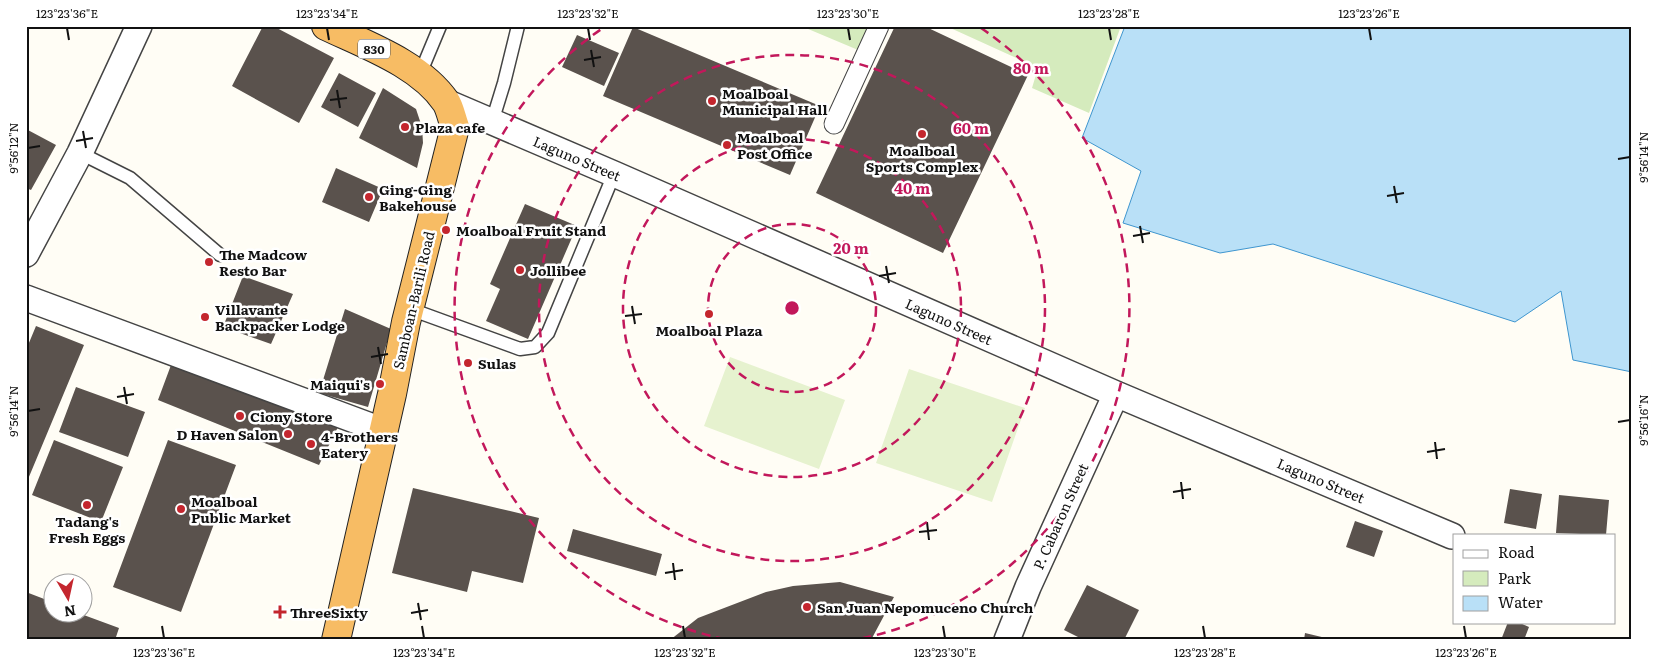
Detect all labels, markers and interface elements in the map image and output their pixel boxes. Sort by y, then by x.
text: 123°23'36"E [36,4,98,22]
text: 123°23'34"E [296,4,358,22]
text: 123°23'32"E [557,4,619,22]
text: 123°23'30"E [817,4,880,22]
text: 123°23'28"E [1078,4,1140,22]
text: 123°23'26"E [1338,4,1400,22]
road number: 830 [358,40,390,59]
text: 80 m [1013,56,1049,79]
place label: Moalboal Municipal Hall [722,83,828,119]
marker: Moalboal Municipal Hall [706,95,718,107]
text: 60 m [953,116,989,139]
place label: Plaza cafe [415,117,485,137]
marker: Plaza cafe [399,121,411,133]
text: 9°56'12"N [4,122,22,174]
place label: Moalboal Post Office [737,127,812,163]
marker: Moalboal Sports Complex [916,128,928,140]
street label: Laguno Street [530,131,624,186]
text: 9°56'14"N [1634,131,1652,183]
marker: Moalboal Post Office [721,139,733,151]
place label: Moalboal Sports Complex [866,140,979,176]
text: 40 m [894,176,930,199]
place label: Ging-Ging Bakehouse [379,179,456,215]
marker: Ging-Ging Bakehouse [363,191,375,203]
place label: Moalboal Fruit Stand [456,220,606,240]
marker: Moalboal Fruit Stand [440,224,452,236]
street label: Samboan-Barili Road [387,229,439,371]
text: 20 m [833,236,869,259]
place label: The Madcow Resto Bar [219,244,307,280]
marker: The Madcow Resto Bar [203,256,215,268]
place label: Jollibee [530,260,586,280]
marker: Jollibee [514,264,526,276]
street label: Laguno Street [902,293,996,349]
place label: Villavante Backpacker Lodge [215,299,345,335]
centre of rings [783,299,801,317]
marker: Moalboal Plaza [703,308,715,320]
marker: Villavante Backpacker Lodge [199,311,211,323]
place label: Moalboal Plaza [655,320,764,340]
place label: Sulas [478,353,516,373]
marker: Sulas [462,357,474,369]
place label: Maiqui's [310,374,370,394]
marker: Maiqui's [374,378,386,390]
text: 9°56'14"N [4,385,22,437]
text: 9°56'16"N [1634,394,1652,446]
place label: Ciony Store [250,406,332,426]
marker: Ciony Store [234,410,246,422]
place label: D Haven Salon [176,424,278,444]
place label: 4-Brothers Eatery [321,426,398,462]
marker: D Haven Salon [282,428,294,440]
marker: 4-Brothers Eatery [305,438,317,450]
street label: Laguno Street [1274,453,1368,508]
street label: P. Cabaron Street [1028,459,1093,572]
place label: Moalboal Public Market [191,491,292,527]
marker: Tadang's Fresh Eggs [81,499,93,511]
marker: Moalboal Public Market [175,503,187,515]
place label: Tadang's Fresh Eggs [49,511,125,547]
legend [1453,534,1616,624]
text: Road [1498,540,1534,563]
text: Park [1498,566,1532,589]
north arrow [42,574,92,624]
text: Water [1498,590,1543,613]
place label: San Juan Nepomuceno Church [817,597,1034,617]
text: N [63,601,78,623]
marker: San Juan Nepomuceno Church [801,601,813,613]
place label: ThreeSixty [290,602,368,622]
marker: ThreeSixty [274,606,286,618]
text: 123°23'36"E [133,643,195,661]
text: 123°23'34"E [393,643,455,661]
text: 123°23'32"E [654,643,716,661]
text: 123°23'30"E [914,643,977,661]
text: 123°23'28"E [1174,643,1236,661]
text: 123°23'26"E [1435,643,1497,661]

